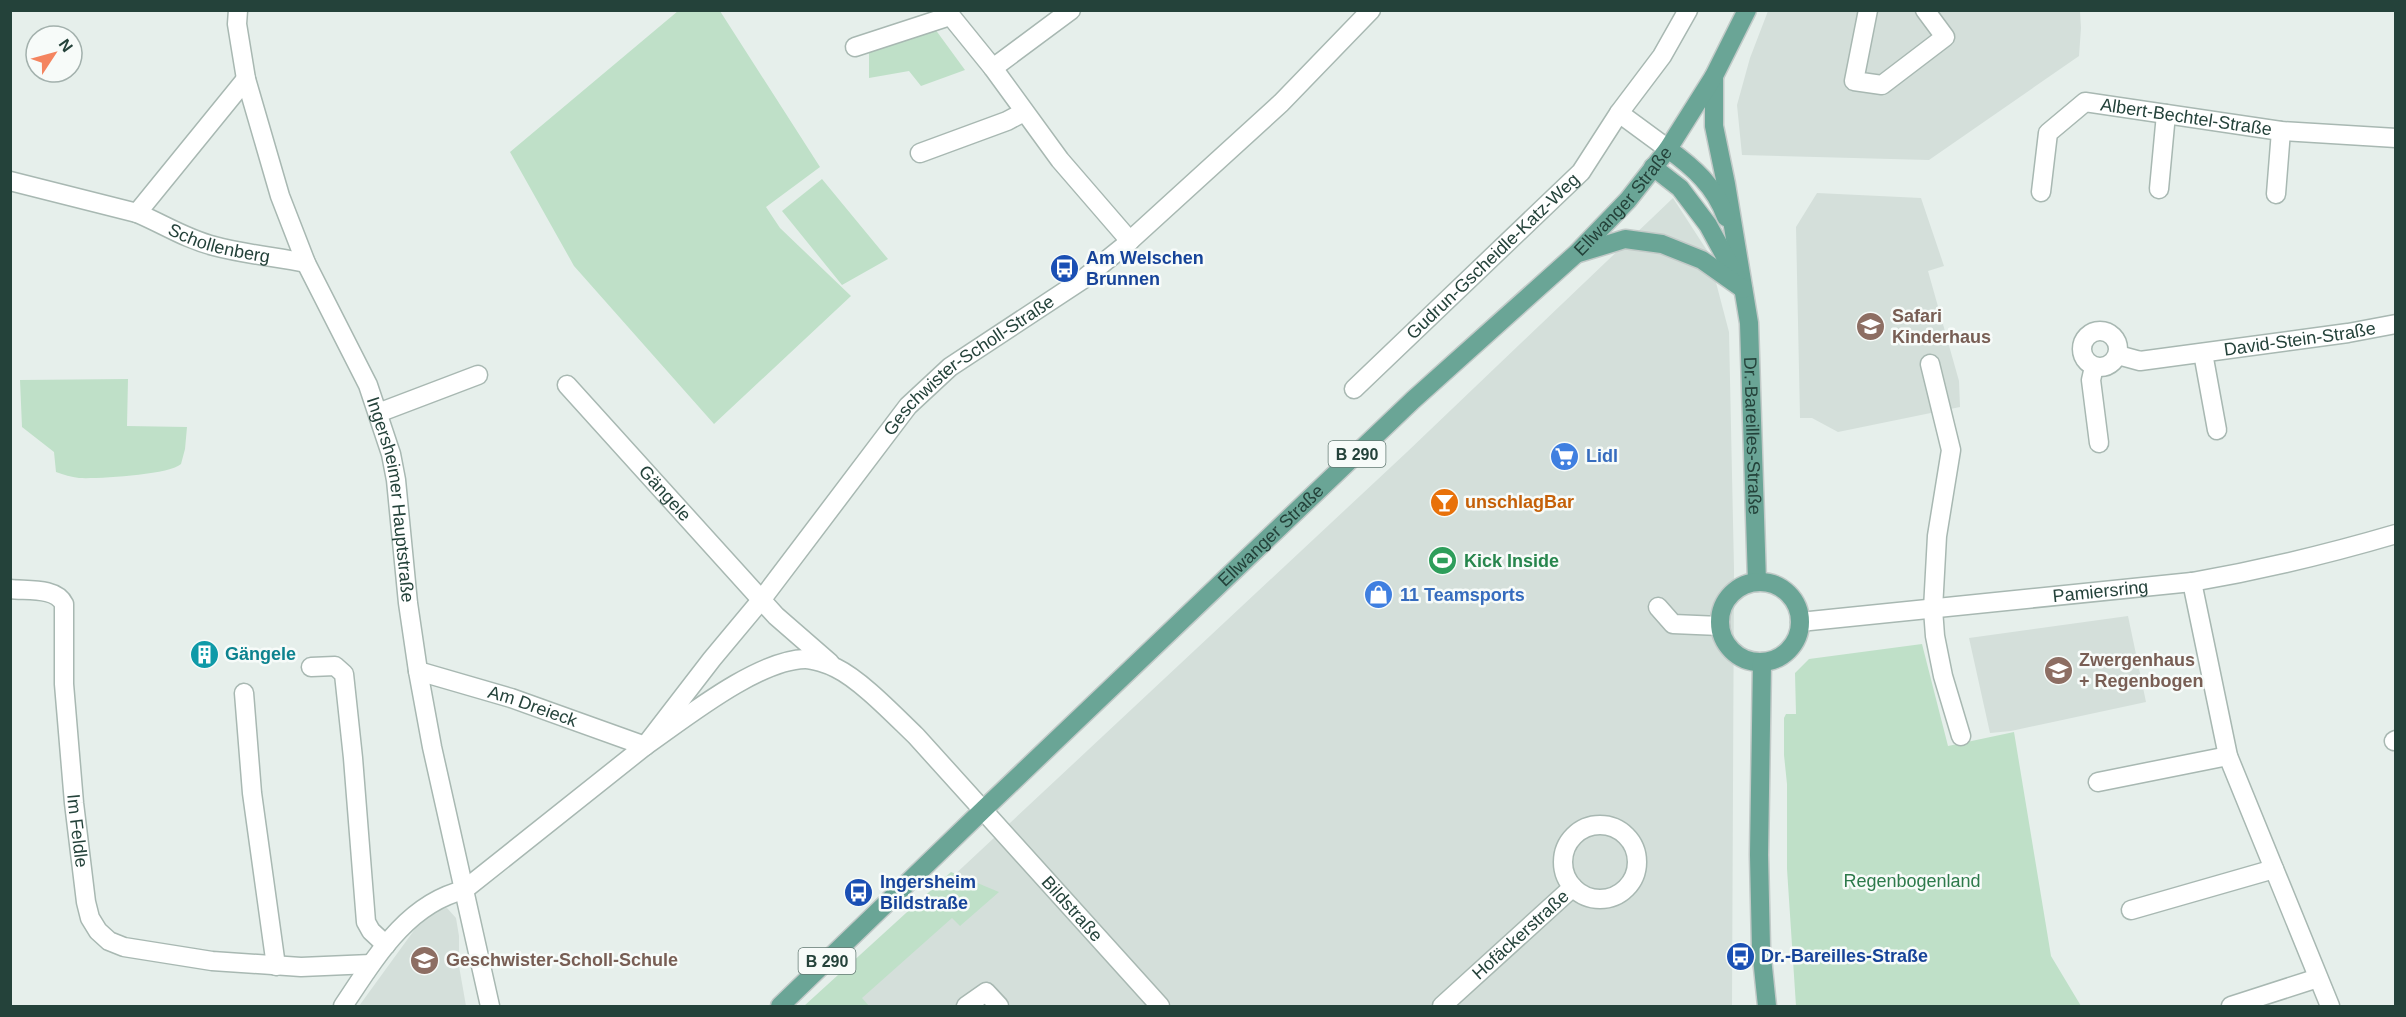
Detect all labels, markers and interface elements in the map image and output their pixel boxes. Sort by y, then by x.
north arrow [24,24,84,84]
text: N [55,36,76,55]
street label: Albert-Bechtel-Straße [2099,94,2273,140]
street label: Ellwanger Straße [1570,143,1676,260]
street label: Gudrun-Gscheidle-Katz-Weg [1402,169,1583,343]
street label: Schollenberg [165,219,271,267]
place label: Am Welschen Brunnen [1086,248,1204,289]
bus stop icon: Am Welschen Brunnen [1049,252,1081,284]
street label: Geschwister-Scholl-Straße [879,291,1058,439]
place label: Safari Kinderhaus [1892,306,1991,347]
school or university icon: Safari Kinderhaus [1855,310,1887,342]
street label: David-Stein-Straße [2223,318,2377,360]
street label: Dr.-Bareilles-Straße [1740,356,1765,515]
street label: Ingersheimer Hauptstraße [363,394,418,603]
supermarket icon: Lidl [1549,440,1581,472]
road number: B 290 [1328,441,1386,467]
place label: Lidl [1586,446,1618,466]
street label: Gängele [635,461,695,525]
street label: Ellwanger Straße [1214,481,1328,590]
bar icon: unschlagBar [1428,486,1460,518]
place label: unschlagBar [1465,492,1574,512]
sports icon: Kick Inside [1427,545,1459,577]
place label: Kick Inside [1464,551,1559,571]
street label: Pamiersring [2052,577,2149,606]
shop icon: 11 Teamsports [1363,579,1395,611]
place label: 11 Teamsports [1400,585,1525,605]
building icon: Gängele [188,638,220,670]
place label: Gängele [225,644,296,664]
place label: Zwergenhaus + Regenbogen [2079,650,2204,691]
school or university icon: Zwergenhaus + Regenbogen [2042,654,2074,686]
street label: Am Dreieck [486,682,581,731]
street label: Im Feldle [63,793,92,869]
park label: Regenbogenland [1843,871,1981,891]
place label: Ingersheim Bildstraße [880,872,976,913]
street label: Bildstraße [1038,872,1107,946]
bus stop icon: Ingersheim Bildstraße [843,876,875,908]
street label: Hofäckerstraße [1468,886,1573,984]
bus stop icon: Dr.-Bareilles-Straße [1724,940,1756,972]
school or university icon: Geschwister-Scholl-Schule [409,944,441,976]
place label: Dr.-Bareilles-Straße [1761,946,1928,966]
road number: B 290 [798,948,856,974]
place label: Geschwister-Scholl-Schule [446,950,678,970]

